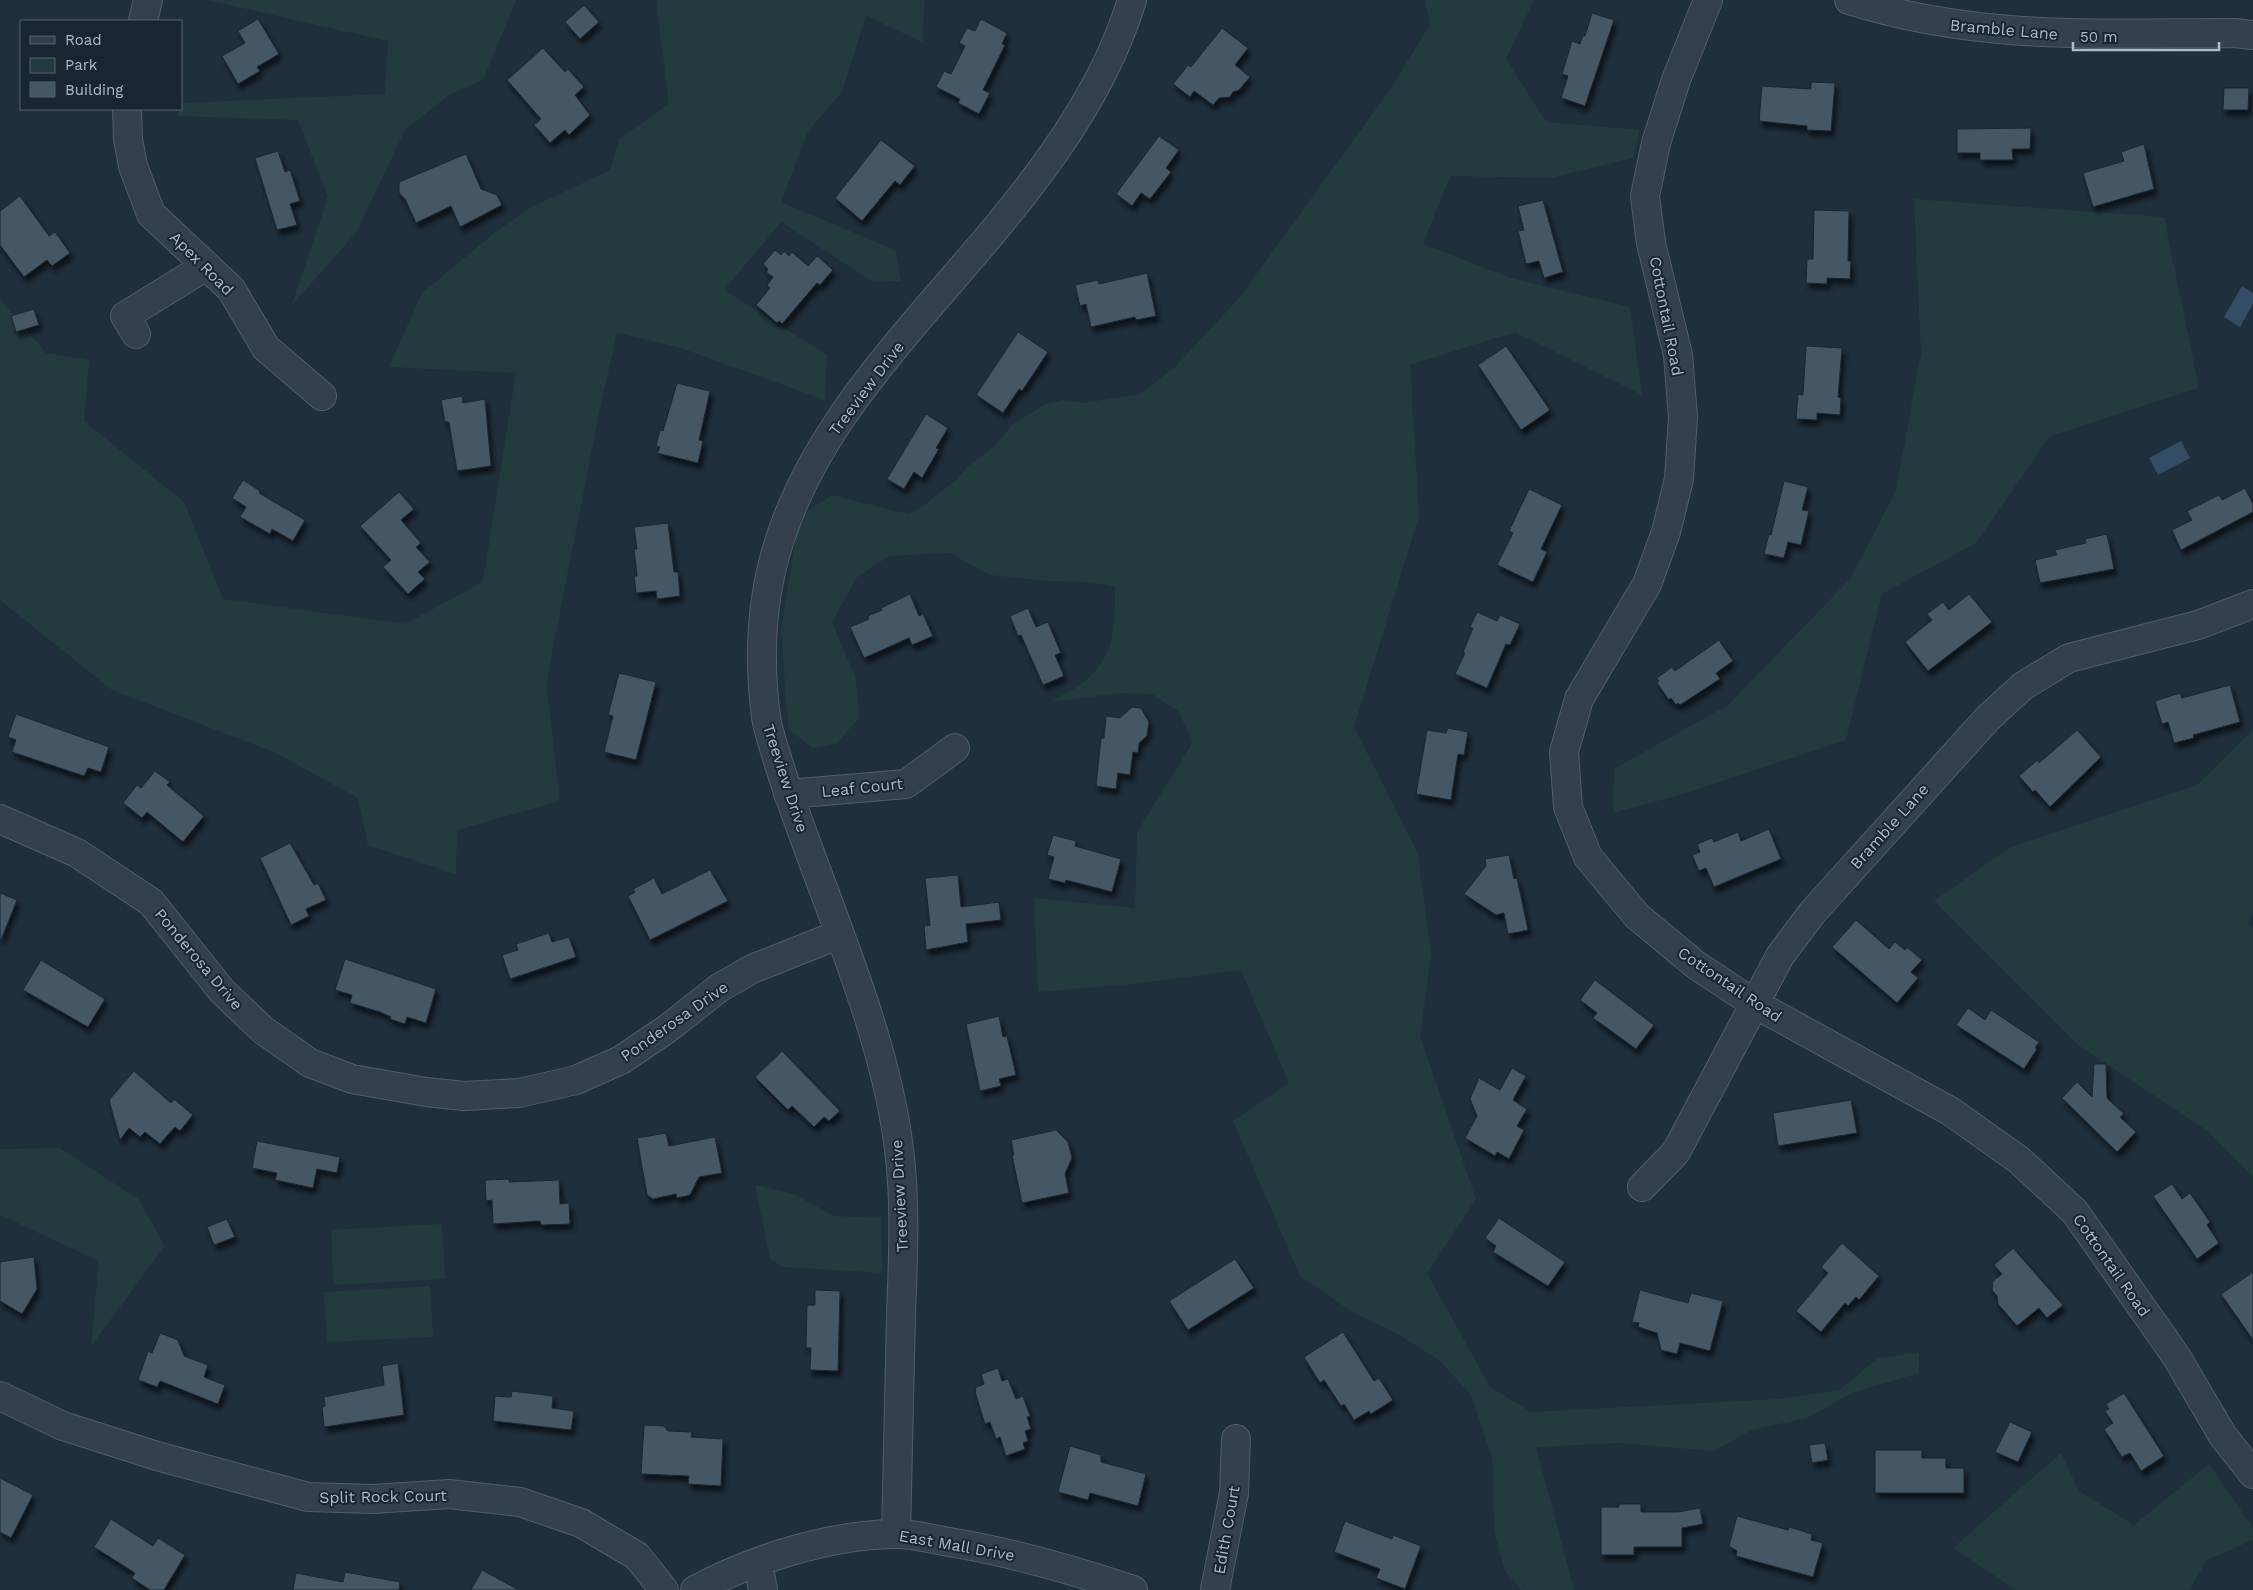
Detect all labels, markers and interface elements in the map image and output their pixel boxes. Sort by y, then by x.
street label: Bramble Lane [1949,15,2059,44]
legend [20,20,182,110]
scale bar [2073,20,2219,52]
text: 50 m [2080,28,2117,46]
text: Road [65,31,102,49]
text: Park [65,56,98,74]
text: Building [65,81,123,99]
street label: Apex Road [166,228,237,299]
street label: Cottontail Road [1646,255,1687,377]
street label: Treeview Drive [825,337,908,439]
street label: Treeview Drive [759,721,812,835]
street label: Leaf Court [820,774,904,801]
street label: Bramble Lane [1846,780,1933,873]
street label: Ponderosa Drive [151,905,247,1014]
street label: Cottontail Road [1674,943,1785,1026]
street label: Ponderosa Drive [617,977,732,1066]
street label: Treeview Drive [887,1139,912,1253]
street label: Cottontail Road [2069,1210,2154,1320]
street label: Edith Court [1209,1484,1244,1576]
street label: Split Rock Court [319,1486,447,1507]
street label: East Mall Drive [898,1526,1016,1565]

